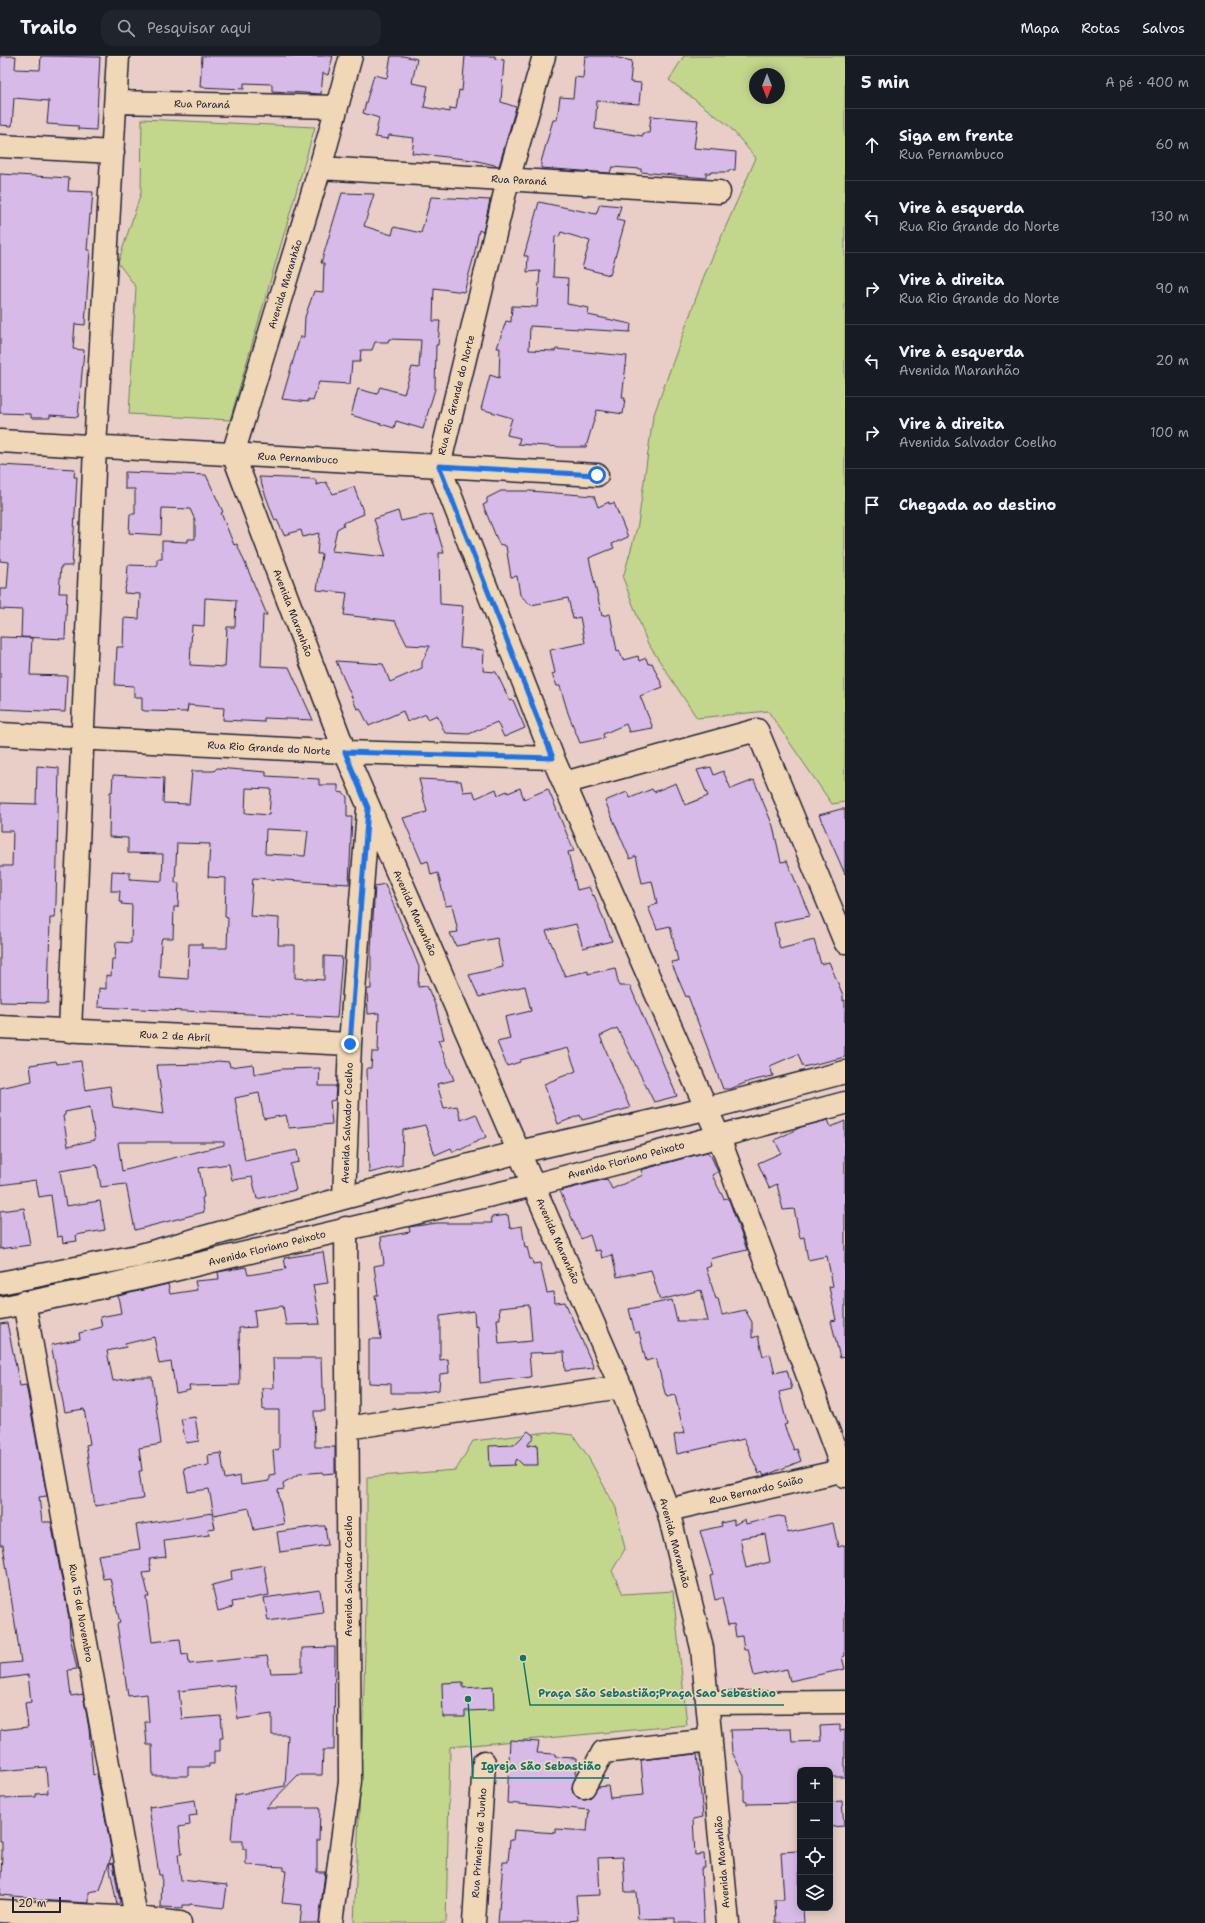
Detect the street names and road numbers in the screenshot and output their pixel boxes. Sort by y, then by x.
street label: Rua Paraná [174,97,231,111]
street label: Rua Paraná [491,172,548,188]
street label: Avenida Maranhão [265,238,305,330]
street label: Rua Rio Grande do Norte [435,333,477,457]
street label: Rua Pernambuco [257,449,339,467]
street label: Avenida Maranhão [270,567,316,659]
street label: Rua Rio Grande do Norte [207,738,331,758]
street label: Avenida Maranhão [390,868,440,958]
street label: Rua 2 de Abril [139,1028,211,1044]
street label: Avenida Salvador Coelho [338,1062,356,1184]
street label: Avenida Floriano Peixoto [566,1138,686,1182]
street label: Avenida Maranhão [533,1196,583,1286]
street label: Avenida Floriano Peixoto [207,1227,327,1269]
street label: Rua Bernardo Saião [708,1473,804,1507]
street label: Avenida Maranhão [657,1496,693,1590]
street label: Avenida Salvador Coelho [342,1515,355,1637]
street label: Rua 15 de Novembro [66,1563,96,1663]
street label: Rua Primeiro de Junho [469,1788,489,1898]
street label: Avenida Maranhão [711,1815,733,1909]

